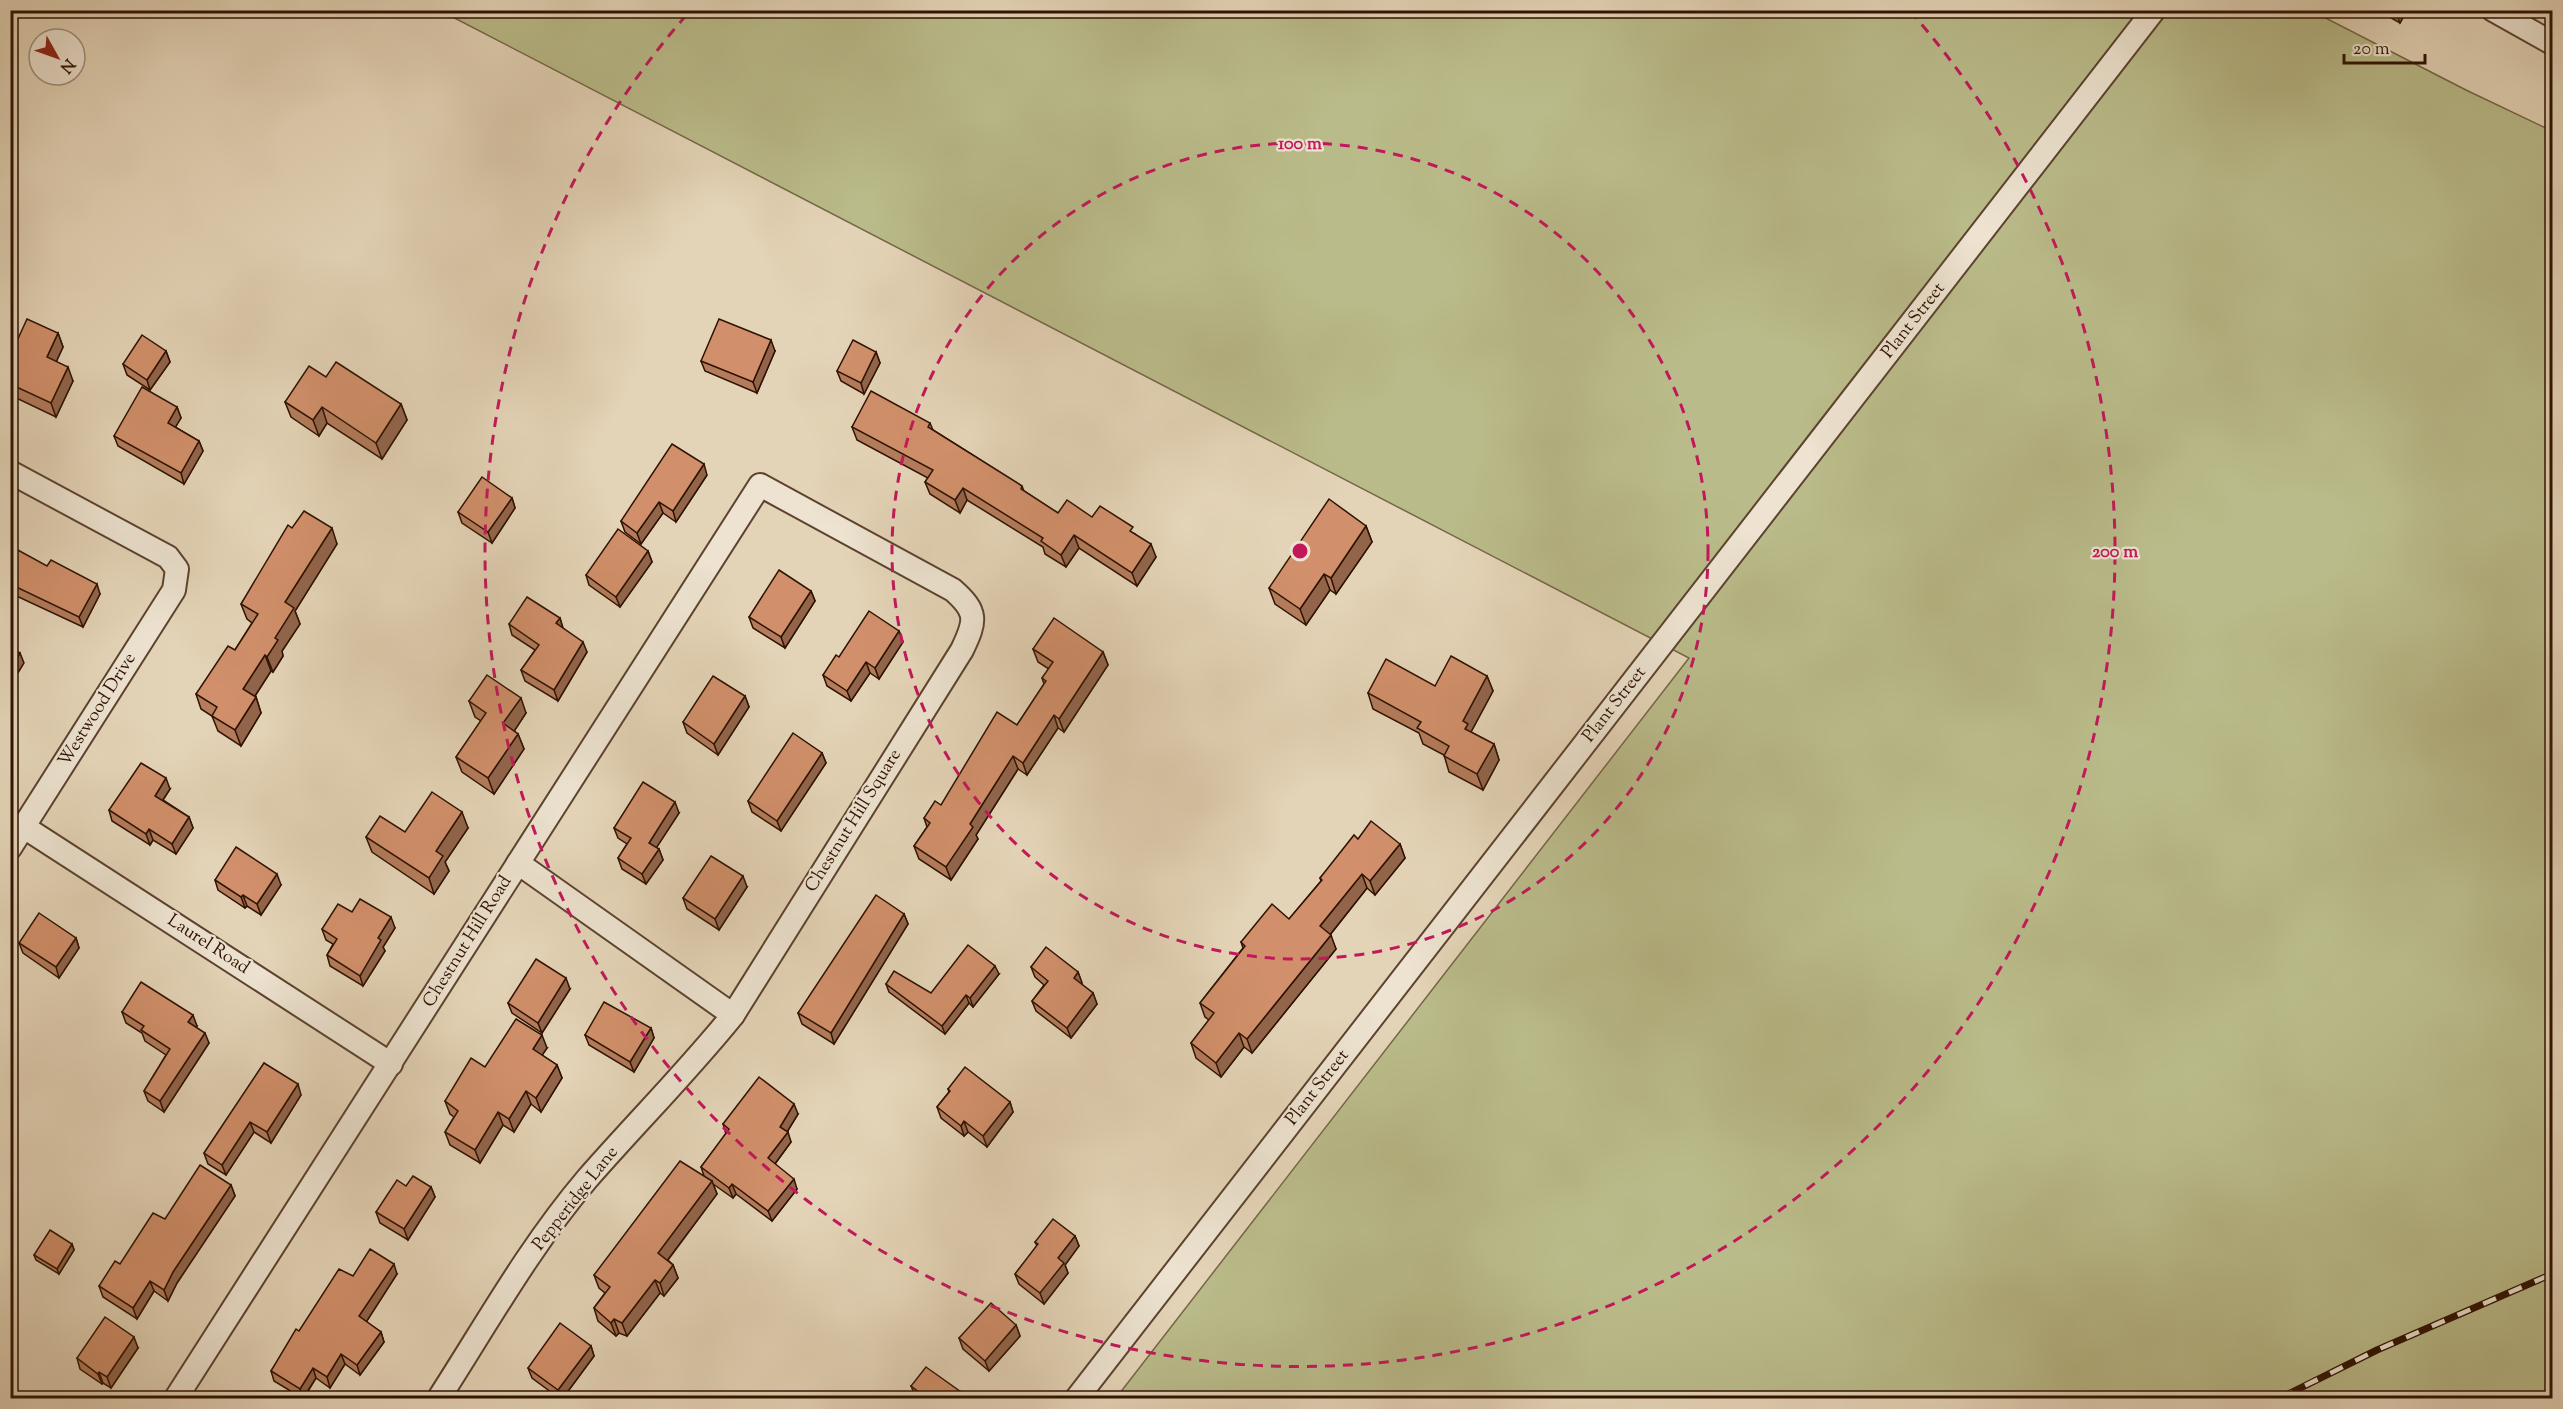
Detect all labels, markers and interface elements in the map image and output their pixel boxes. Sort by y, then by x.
north arrow [27,27,87,87]
scale bar [2344,27,2425,65]
text: 20 m [2353,37,2390,63]
text: N [54,53,79,77]
text: 100 m [1278,132,1322,158]
street label: Plant Street [1876,277,1952,365]
text: 200 m [2092,540,2138,566]
centre of rings [1290,541,1310,561]
street label: Westwood Drive [53,648,143,772]
street label: Plant Street [1577,661,1653,749]
street label: Chestnut Hill Square [799,744,909,898]
street label: Chestnut Hill Road [417,871,519,1013]
street label: Laurel Road [162,909,254,981]
street label: Plant Street [1280,1044,1356,1132]
street label: Pepperidge Lane [527,1141,625,1257]

